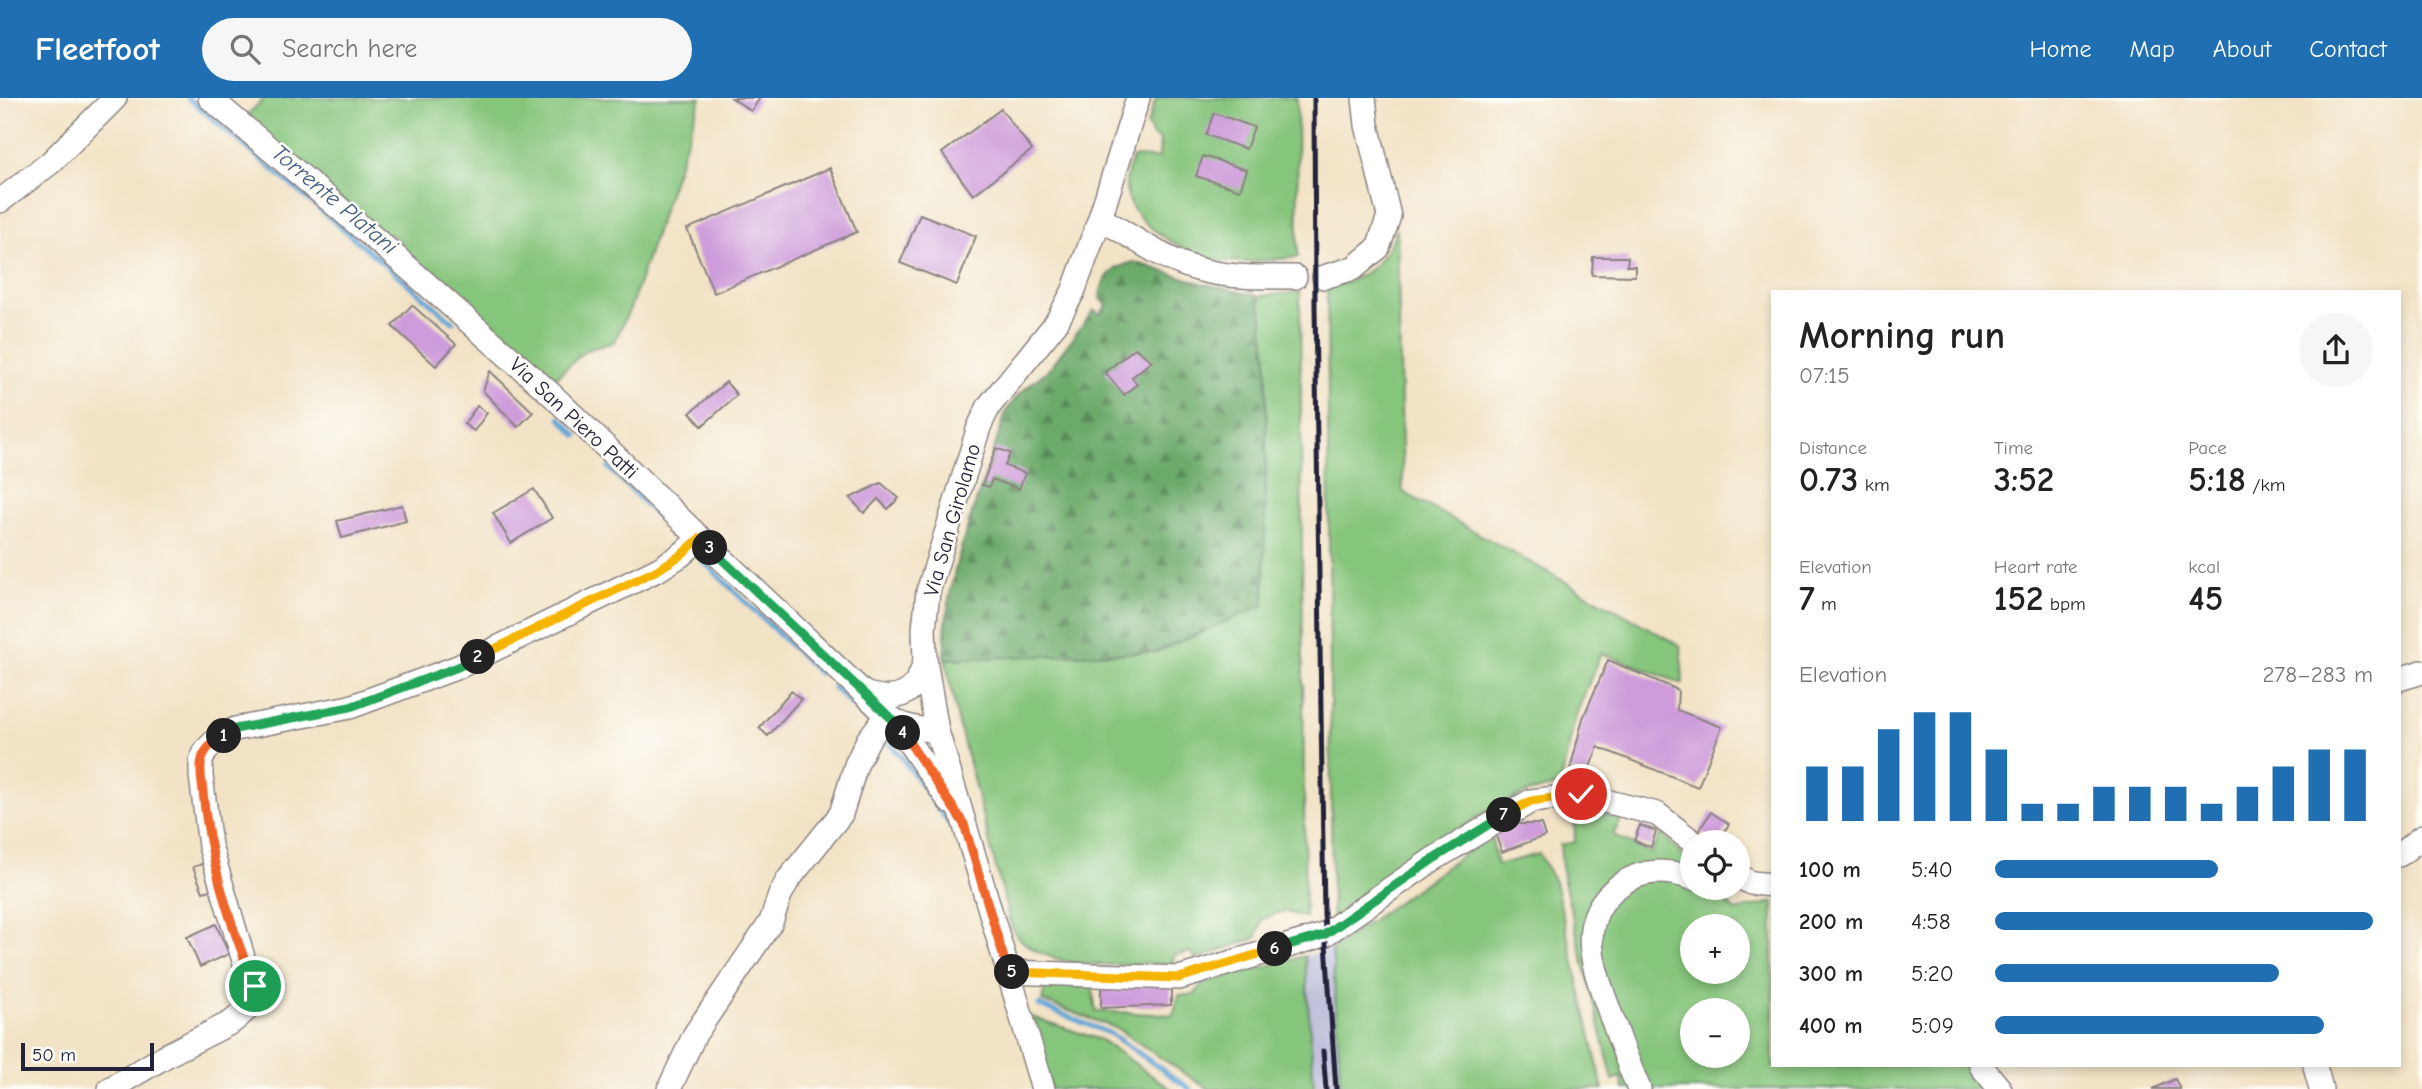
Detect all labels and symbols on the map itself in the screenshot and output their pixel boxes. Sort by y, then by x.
water label: Torrente Platani [266,139,404,260]
street label: Via San Piero Patti [505,352,643,484]
street label: Via San Girolamo [919,441,985,599]
pin: 3 [692,531,728,566]
pin: 2 [461,640,496,674]
pin: 4 [886,716,920,750]
pin: 1 [206,718,242,754]
pin [1551,764,1611,824]
pin: 7 [1486,798,1522,832]
pin: 6 [1258,932,1292,966]
pin: 5 [995,954,1030,990]
pin [225,956,285,1016]
scale bar [21,1040,154,1072]

